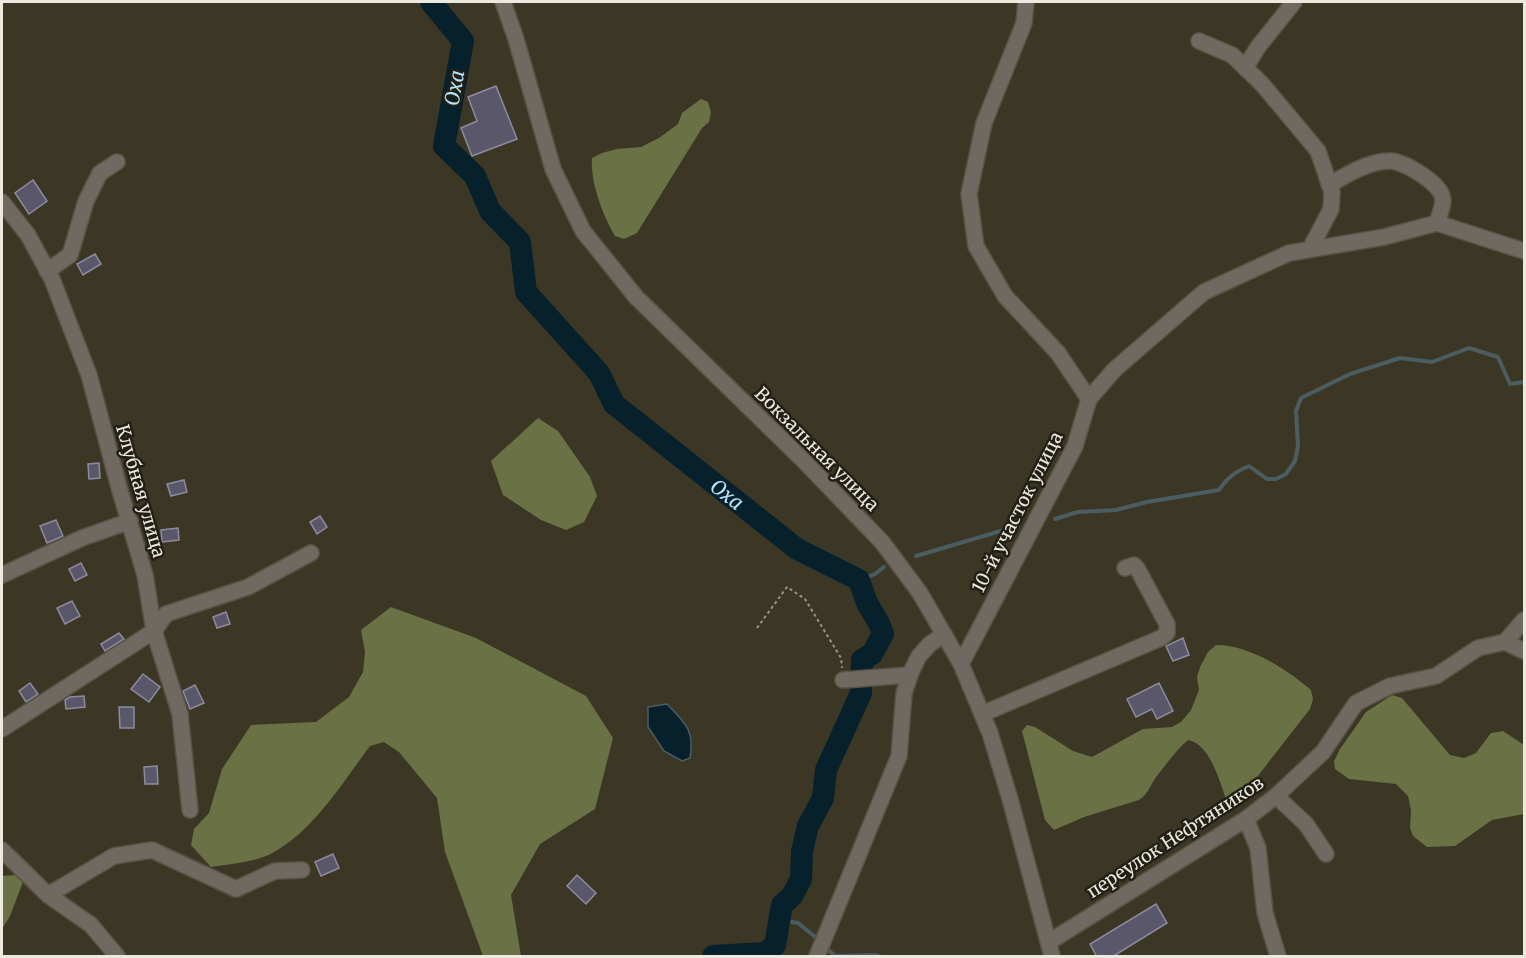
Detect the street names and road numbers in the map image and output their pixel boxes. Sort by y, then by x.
street label: Вокзальная улица [750,382,884,516]
street label: Клубная улица [111,422,171,561]
street label: 10-й участок улица [967,428,1068,596]
street label: переулок Нефтяников [1082,771,1268,903]

